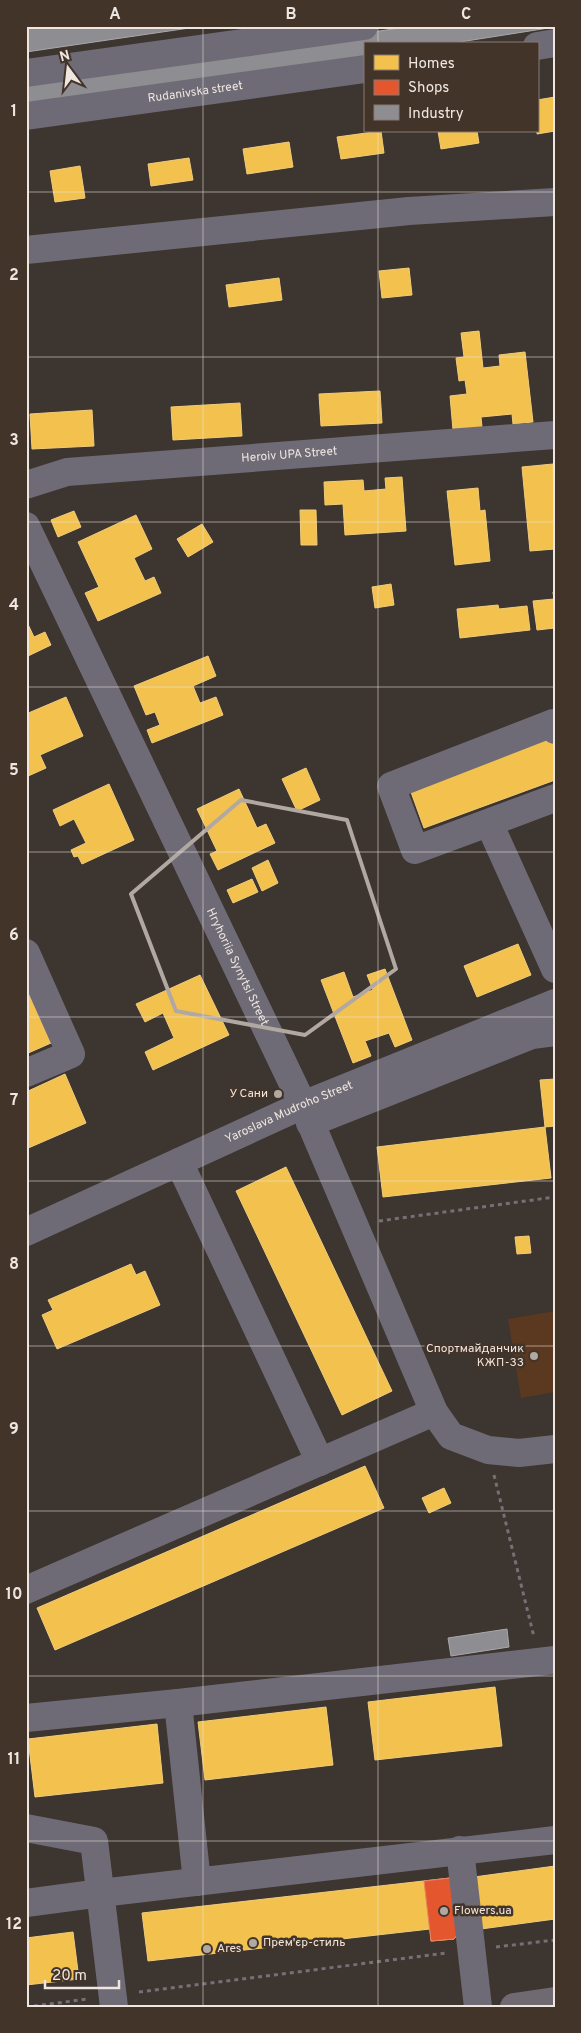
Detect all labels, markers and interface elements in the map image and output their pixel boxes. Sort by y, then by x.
text: A [109,5,121,25]
text: B [285,5,297,25]
text: C [461,5,471,25]
north arrow [42,42,92,92]
legend [364,42,538,132]
text: N [58,47,72,66]
text: Homes [408,55,455,74]
street label: Rudanivska street [147,78,244,107]
text: Shops [408,79,449,98]
text: 1 [11,102,17,122]
text: Industry [408,105,464,124]
text: 2 [9,266,19,286]
text: 3 [9,431,19,451]
street label: Heroiv UPA Street [241,444,338,467]
text: 4 [9,596,19,616]
text: 5 [9,761,19,781]
street label: Hryhoriia Synytsi Street [202,906,272,1029]
text: 6 [9,926,19,946]
street label: Yaroslava Mudroho Street [223,1078,355,1148]
place label: У Сани [229,1086,268,1102]
marker: У Сани [272,1088,284,1100]
text: 7 [10,1091,18,1111]
text: 8 [9,1255,19,1275]
place label: Спортмайданчик КЖП-33 [426,1341,524,1371]
marker: Спортмайданчик КЖП-33 [528,1350,540,1362]
text: 9 [9,1420,19,1440]
text: 10 [6,1585,22,1605]
text: 11 [8,1750,20,1770]
place label: Flowers.ua [454,1903,512,1919]
marker: Flowers.ua [438,1905,450,1917]
text: 12 [6,1915,22,1935]
place label: Прем'єр-стиль [263,1935,345,1951]
marker: Прем'єр-стиль [247,1937,259,1949]
place label: Ares [217,1941,241,1957]
marker: Ares [201,1943,213,1955]
scale bar [45,1958,119,1990]
text: 20 m [52,1967,87,1986]

